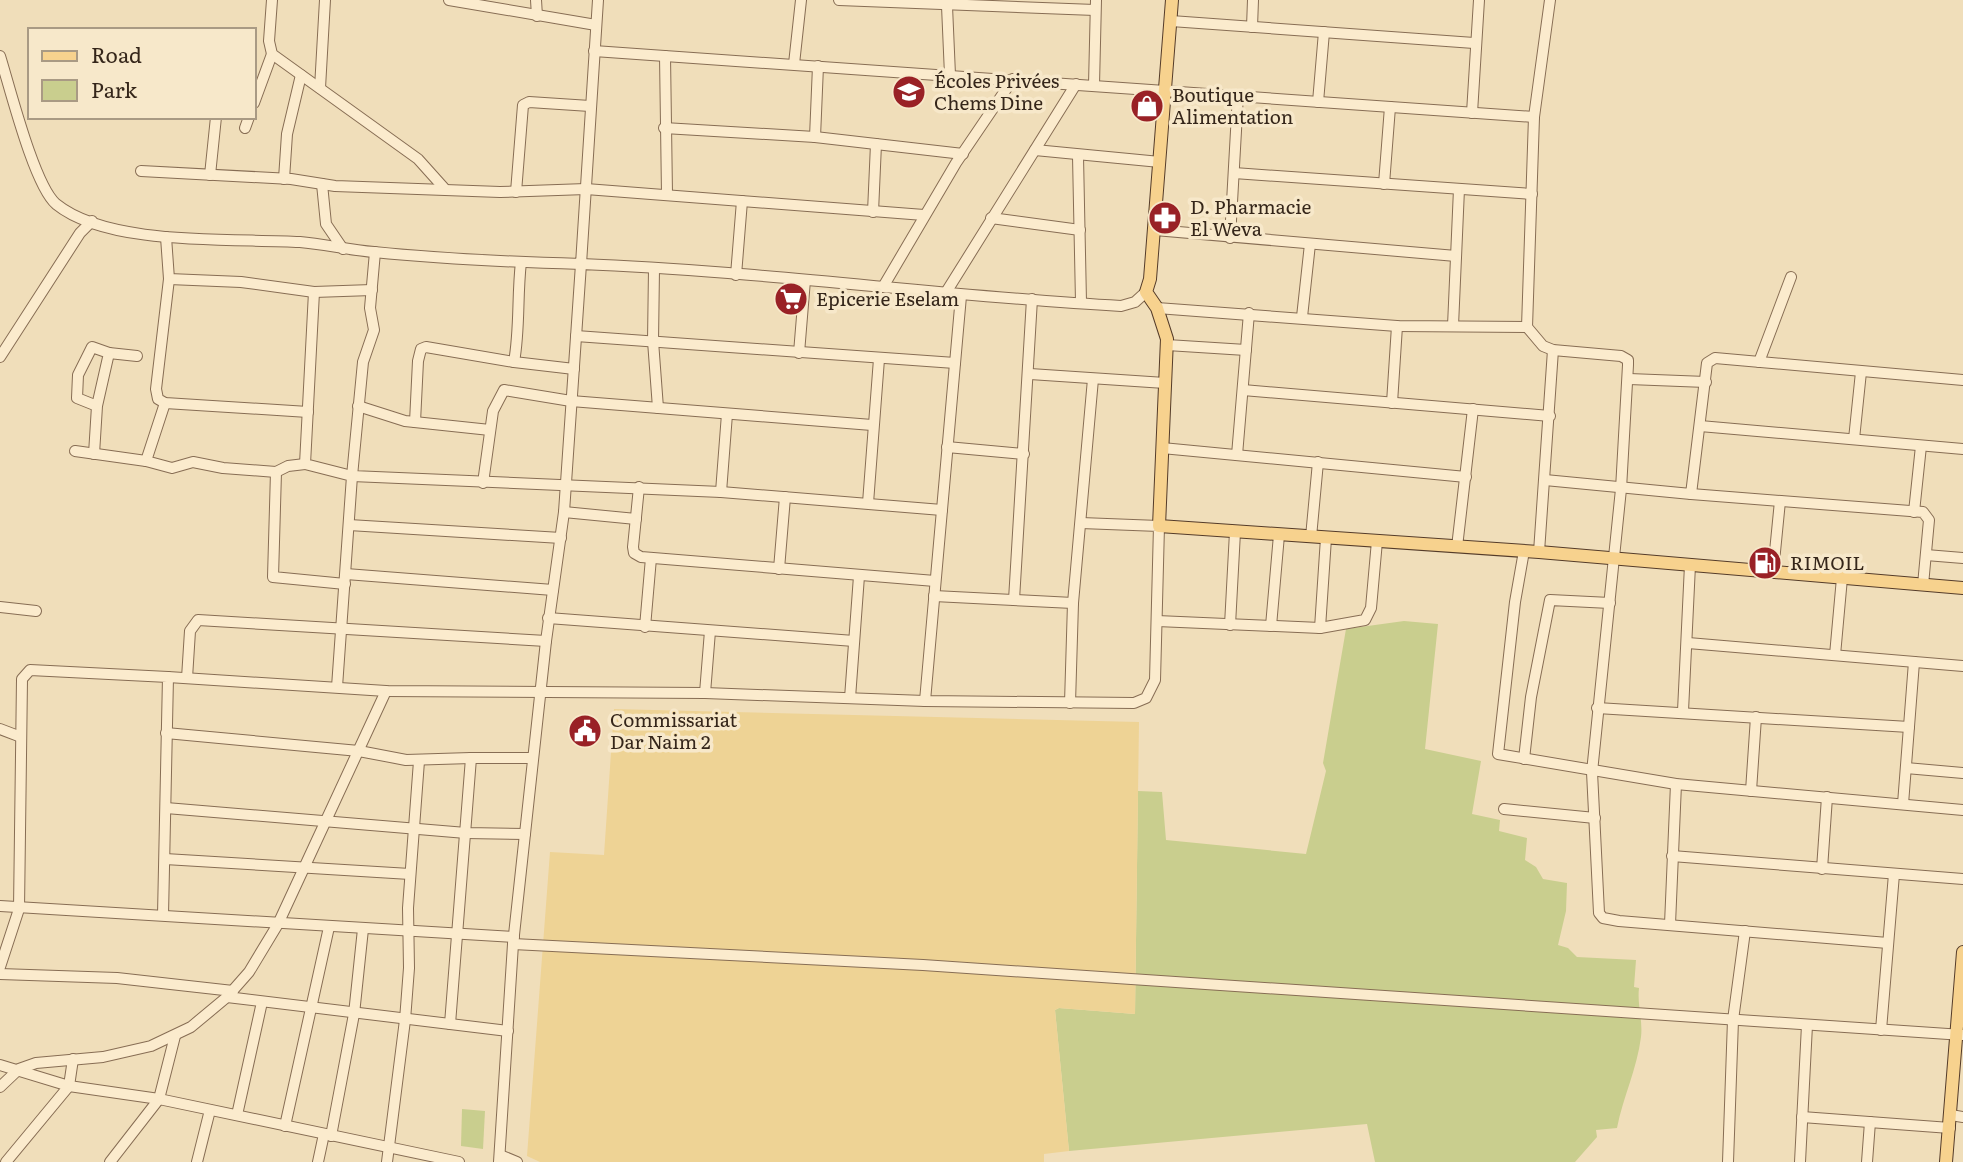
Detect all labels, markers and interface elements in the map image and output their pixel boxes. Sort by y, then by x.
legend [28,28,256,119]
text: Road [91,38,142,69]
place label: Écoles Privées Chems Dine [934,66,1060,116]
text: Park [91,73,137,104]
school or university icon: Écoles Privées Chems Dine [890,73,928,111]
place label: Boutique Alimentation [1172,80,1293,130]
shop icon: Boutique Alimentation [1128,87,1166,125]
place label: D. Pharmacie El Weva [1190,192,1312,242]
pharmacy icon: D. Pharmacie El Weva [1146,199,1184,237]
supermarket icon: Epicerie Eselam [772,280,810,318]
place label: Epicerie Eselam [816,284,959,312]
fuel station icon: RIMOIL [1746,544,1784,582]
place label: RIMOIL [1790,548,1865,576]
place label: Commissariat Dar Naim 2 [610,705,737,755]
public building icon: Commissariat Dar Naim 2 [566,712,604,750]

